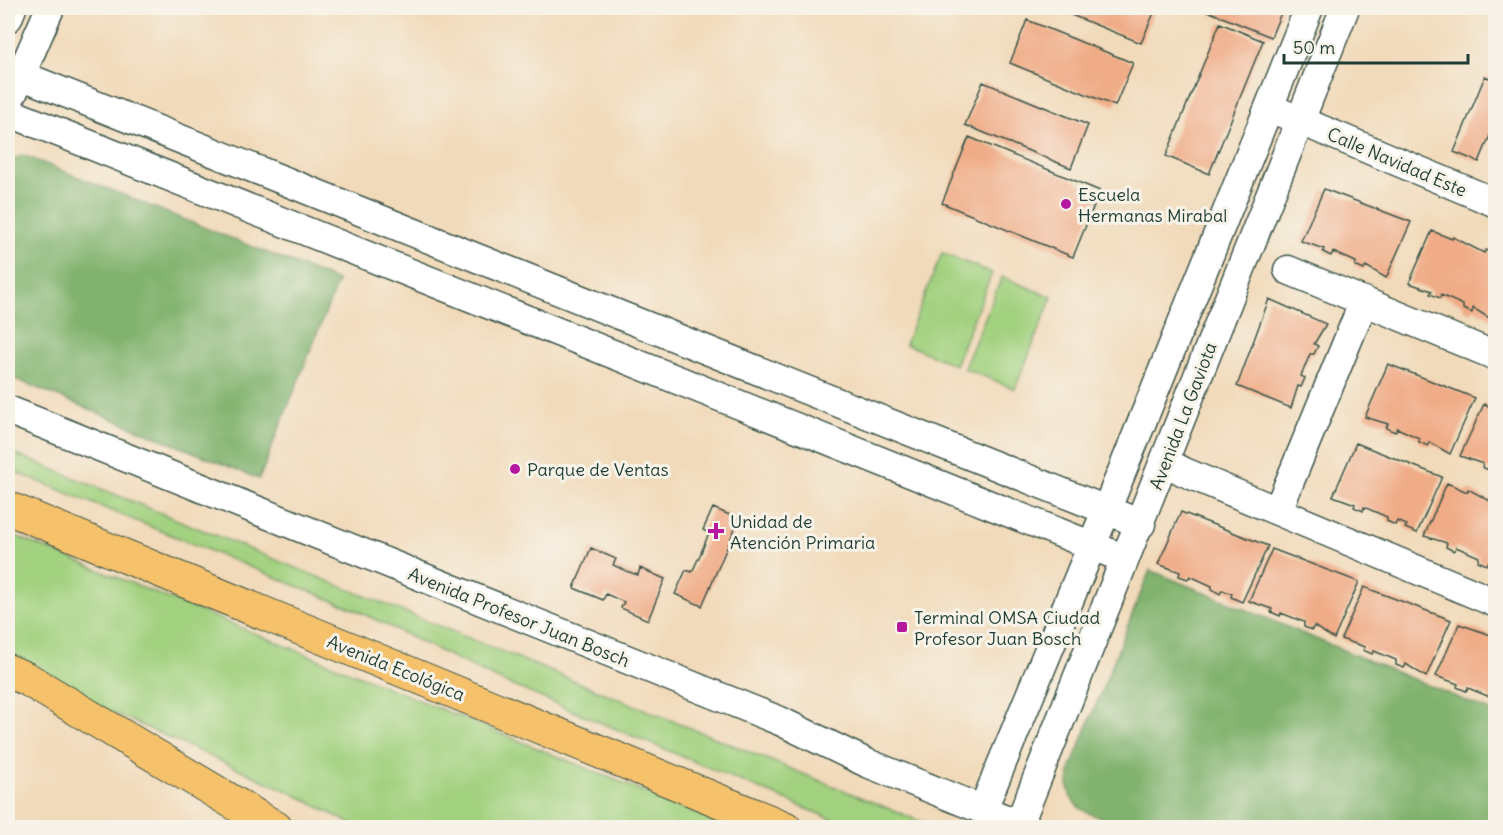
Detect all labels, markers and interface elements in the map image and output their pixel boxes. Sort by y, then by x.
scale bar [1284,27,1468,65]
text: 50 m [1293,36,1335,59]
street label: Calle Navidad Este [1324,122,1470,202]
place label: Escuela Hermanas Mirabal [1078,183,1227,227]
marker: Escuela Hermanas Mirabal [1059,197,1073,211]
street label: Avenida La Gaviota [1144,339,1222,493]
place label: Parque de Ventas [527,458,669,481]
marker: Parque de Ventas [508,462,522,476]
place label: Unidad de Atención Primaria [730,510,875,554]
marker: Unidad de Atención Primaria [707,522,725,540]
street label: Avenida Profesor Juan Bosch [405,562,633,672]
place label: Terminal OMSA Ciudad Profesor Juan Bosch [914,606,1101,650]
marker: Terminal OMSA Ciudad Profesor Juan Bosch [895,620,909,634]
street label: Avenida Ecológica [324,630,468,706]

